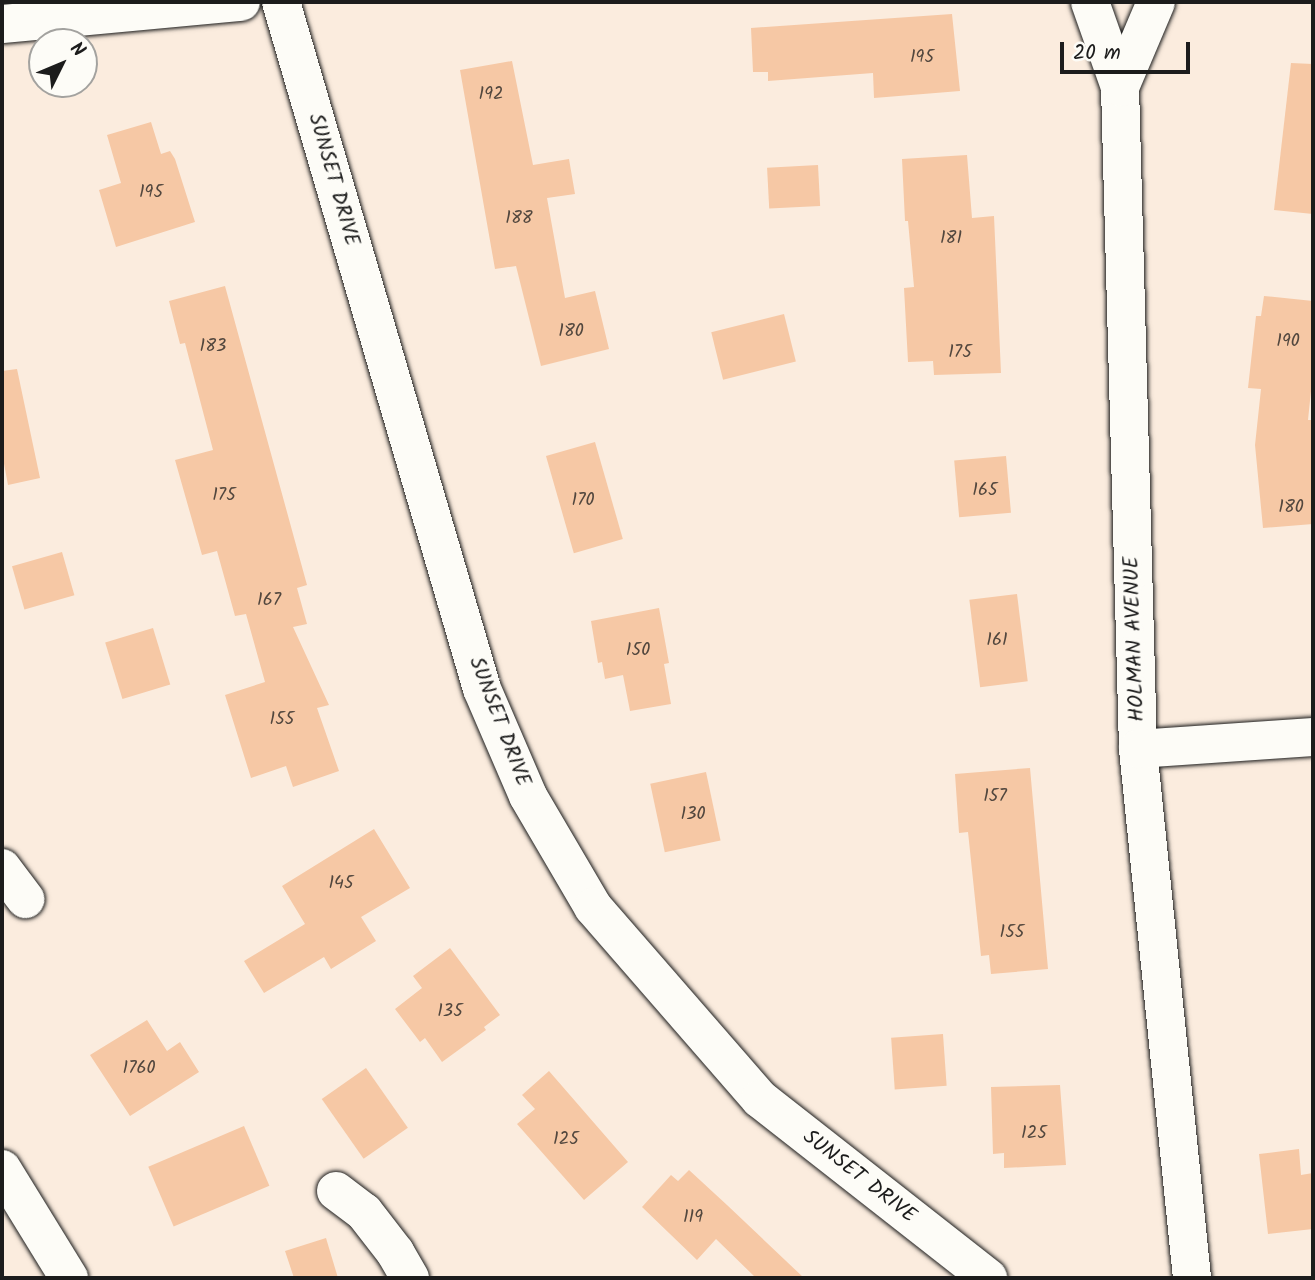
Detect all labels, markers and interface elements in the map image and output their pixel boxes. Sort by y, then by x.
north arrow [28,28,98,98]
scale bar [1063,28,1192,72]
text: N [62,35,92,65]
text: 20 m [1073,37,1121,70]
house number: 195 [910,47,934,69]
house number: 192 [479,84,503,106]
street label: SUNSET DRIVE [302,111,364,249]
house number: 195 [139,182,163,204]
house number: 188 [505,208,533,230]
house number: 181 [940,228,962,250]
house number: 180 [558,321,584,343]
house number: 190 [1276,331,1300,353]
house number: 183 [200,336,226,358]
house number: 175 [948,342,972,364]
house number: 165 [972,480,998,502]
house number: 175 [212,485,236,507]
house number: 170 [572,490,594,512]
house number: 180 [1278,497,1304,519]
street label: HOLMAN AVENUE [1120,556,1150,722]
house number: 167 [257,590,281,612]
house number: 161 [986,630,1008,652]
house number: 150 [626,640,650,662]
street label: SUNSET DRIVE [463,654,535,790]
house number: 155 [270,709,294,731]
house number: 157 [983,786,1007,808]
house number: 130 [681,804,705,826]
house number: 145 [328,873,354,895]
house number: 155 [1000,922,1024,944]
house number: 135 [437,1001,463,1023]
house number: 1760 [123,1058,155,1080]
house number: 125 [1021,1123,1047,1145]
street label: SUNSET DRIVE [797,1125,921,1229]
house number: 125 [553,1129,579,1151]
house number: 119 [683,1207,703,1229]

